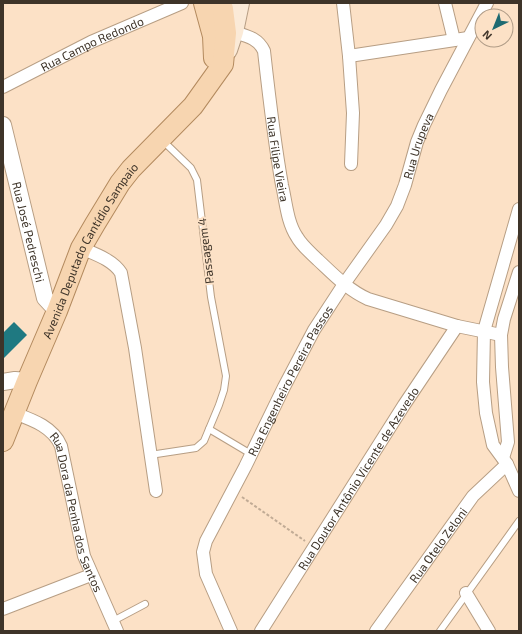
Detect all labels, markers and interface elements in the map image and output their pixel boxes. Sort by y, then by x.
north arrow [474,8,514,48]
street label: Rua Campo Redondo [38,13,146,74]
text: N [479,28,494,43]
street label: Rua Urupeva [400,110,436,181]
street label: Rua Filipe Vieira [265,116,292,203]
street label: Avenida Deputado Cantídio Sampaio [39,159,141,340]
street label: Rua José Pedreschi [10,180,48,284]
street label: Passagem 4 [194,217,216,285]
street label: Rua Engenheiro Pereira Passos [245,302,335,458]
street label: Rua Doutor Antônio Vicente de Azevedo [295,384,421,572]
street label: Rua Dora da Penha dos Santos [47,429,106,594]
street label: Rua Otelo Zeloni [406,505,470,585]

